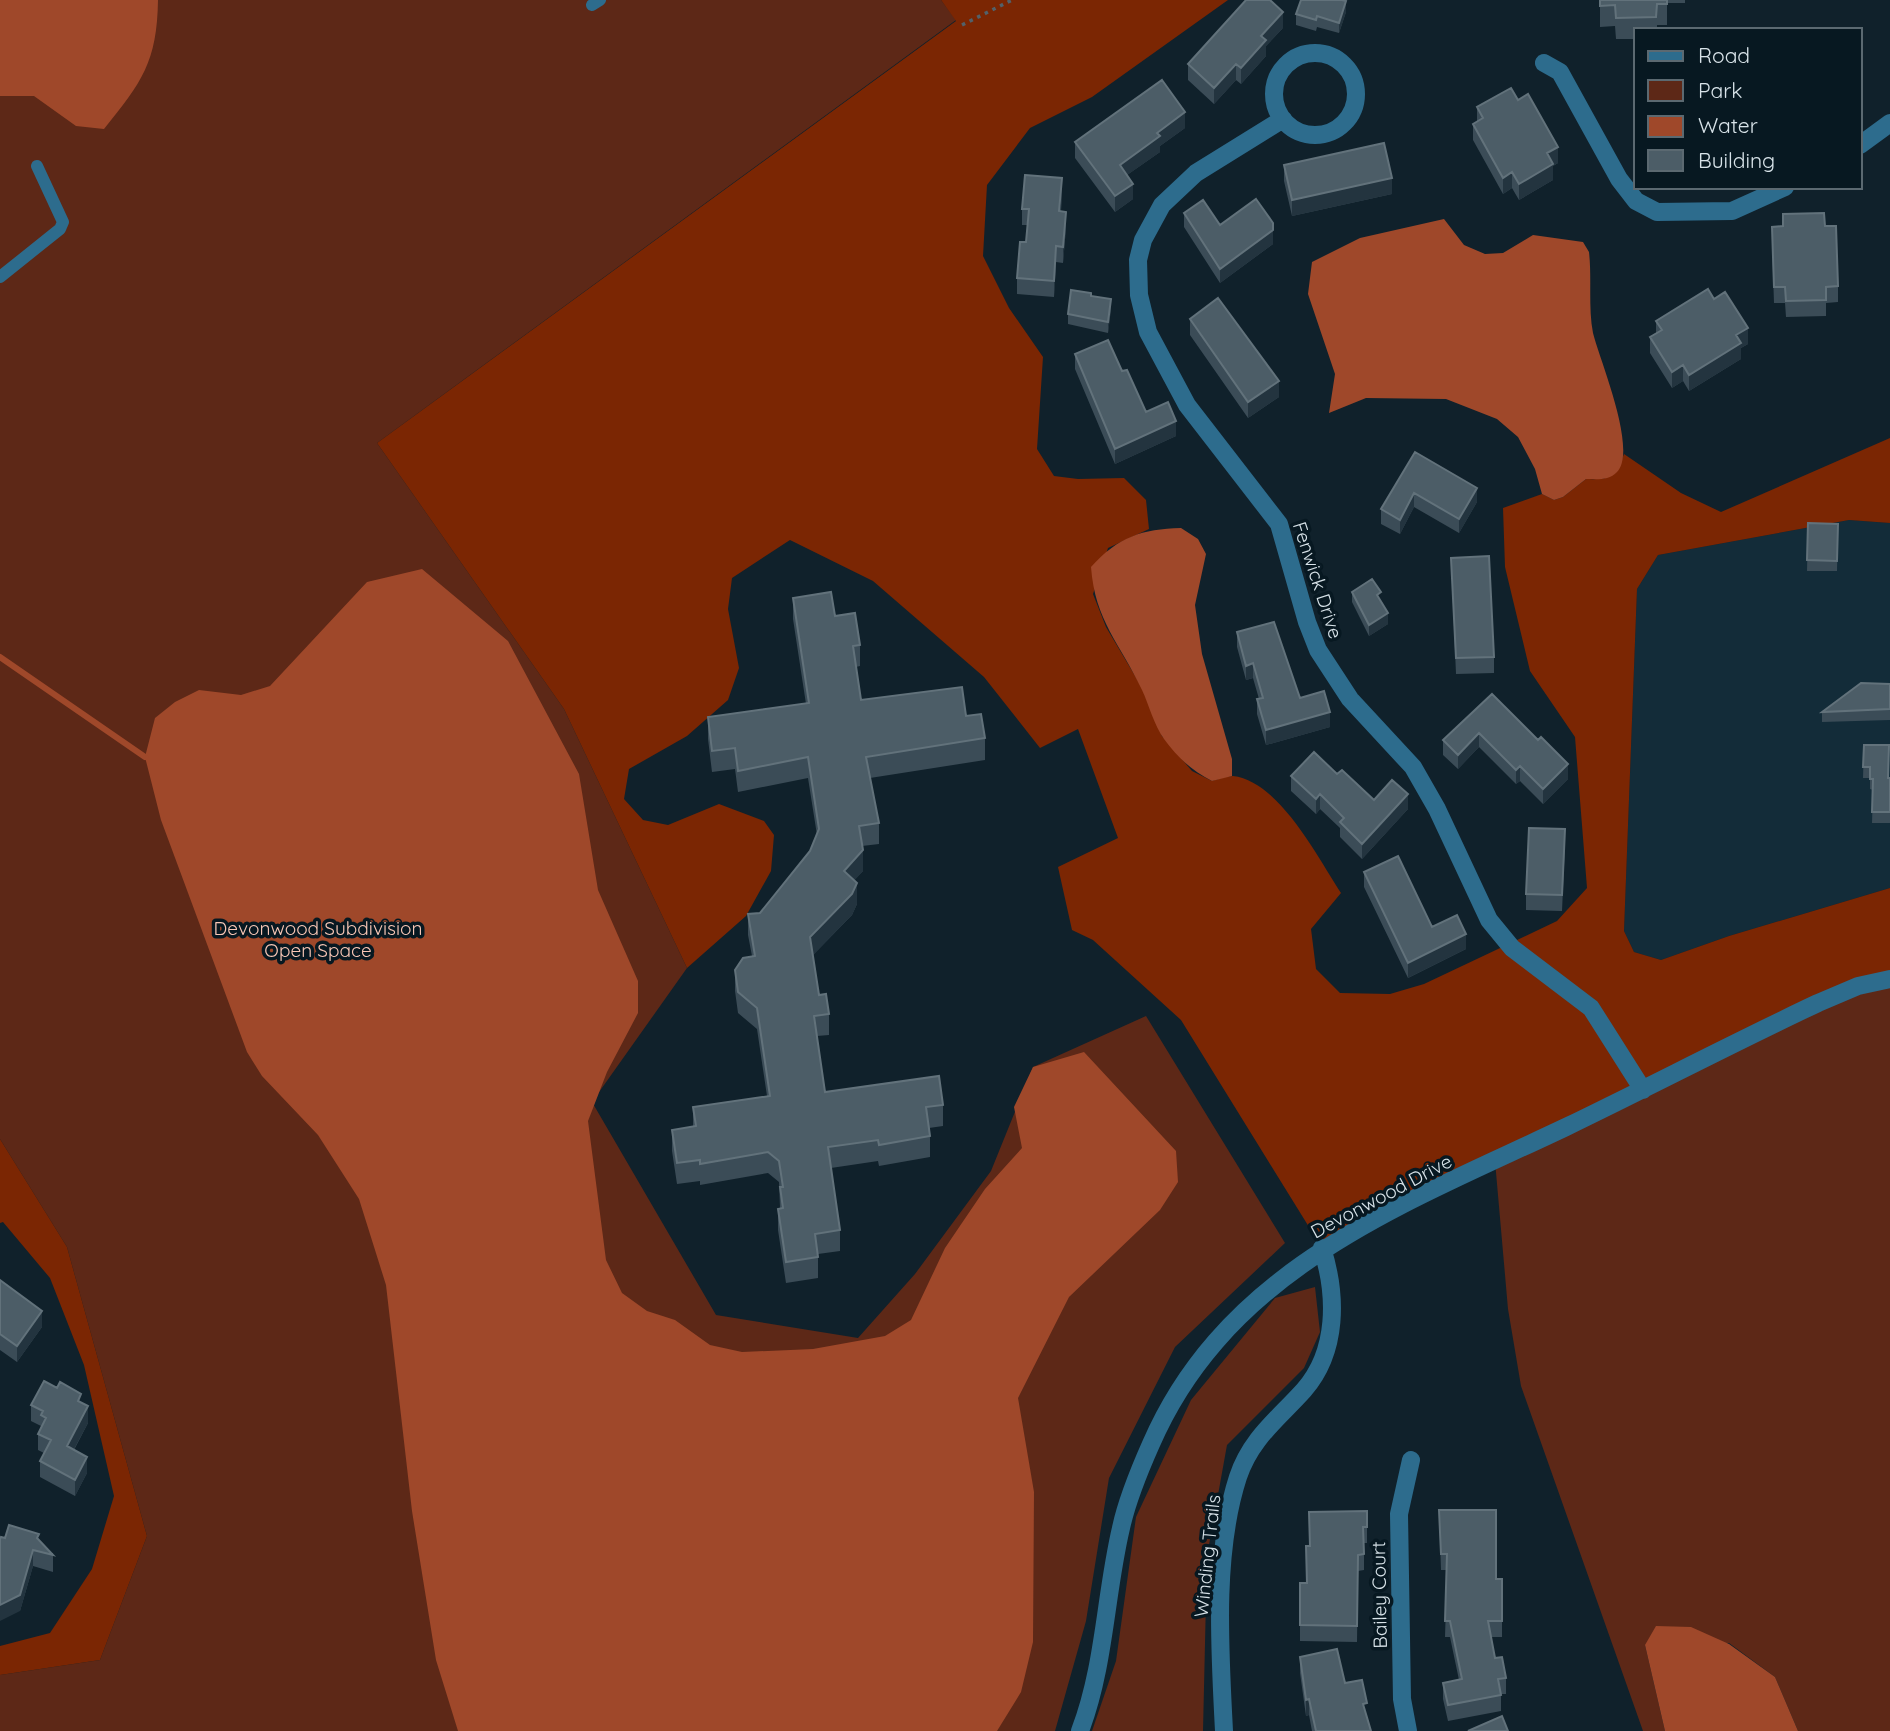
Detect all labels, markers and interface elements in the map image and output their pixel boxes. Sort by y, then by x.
legend [1634,28,1862,189]
text: Road [1698,42,1750,68]
text: Park [1698,77,1742,103]
text: Water [1698,112,1758,138]
text: Building [1698,147,1775,173]
street label: Fenwick Drive [1288,519,1348,641]
park label: Devonwood Subdivision Open Space [214,916,422,962]
street label: Devonwood Drive [1306,1149,1456,1243]
street label: Winding Trails [1189,1493,1225,1619]
street label: Bailey Court [1366,1541,1392,1649]

